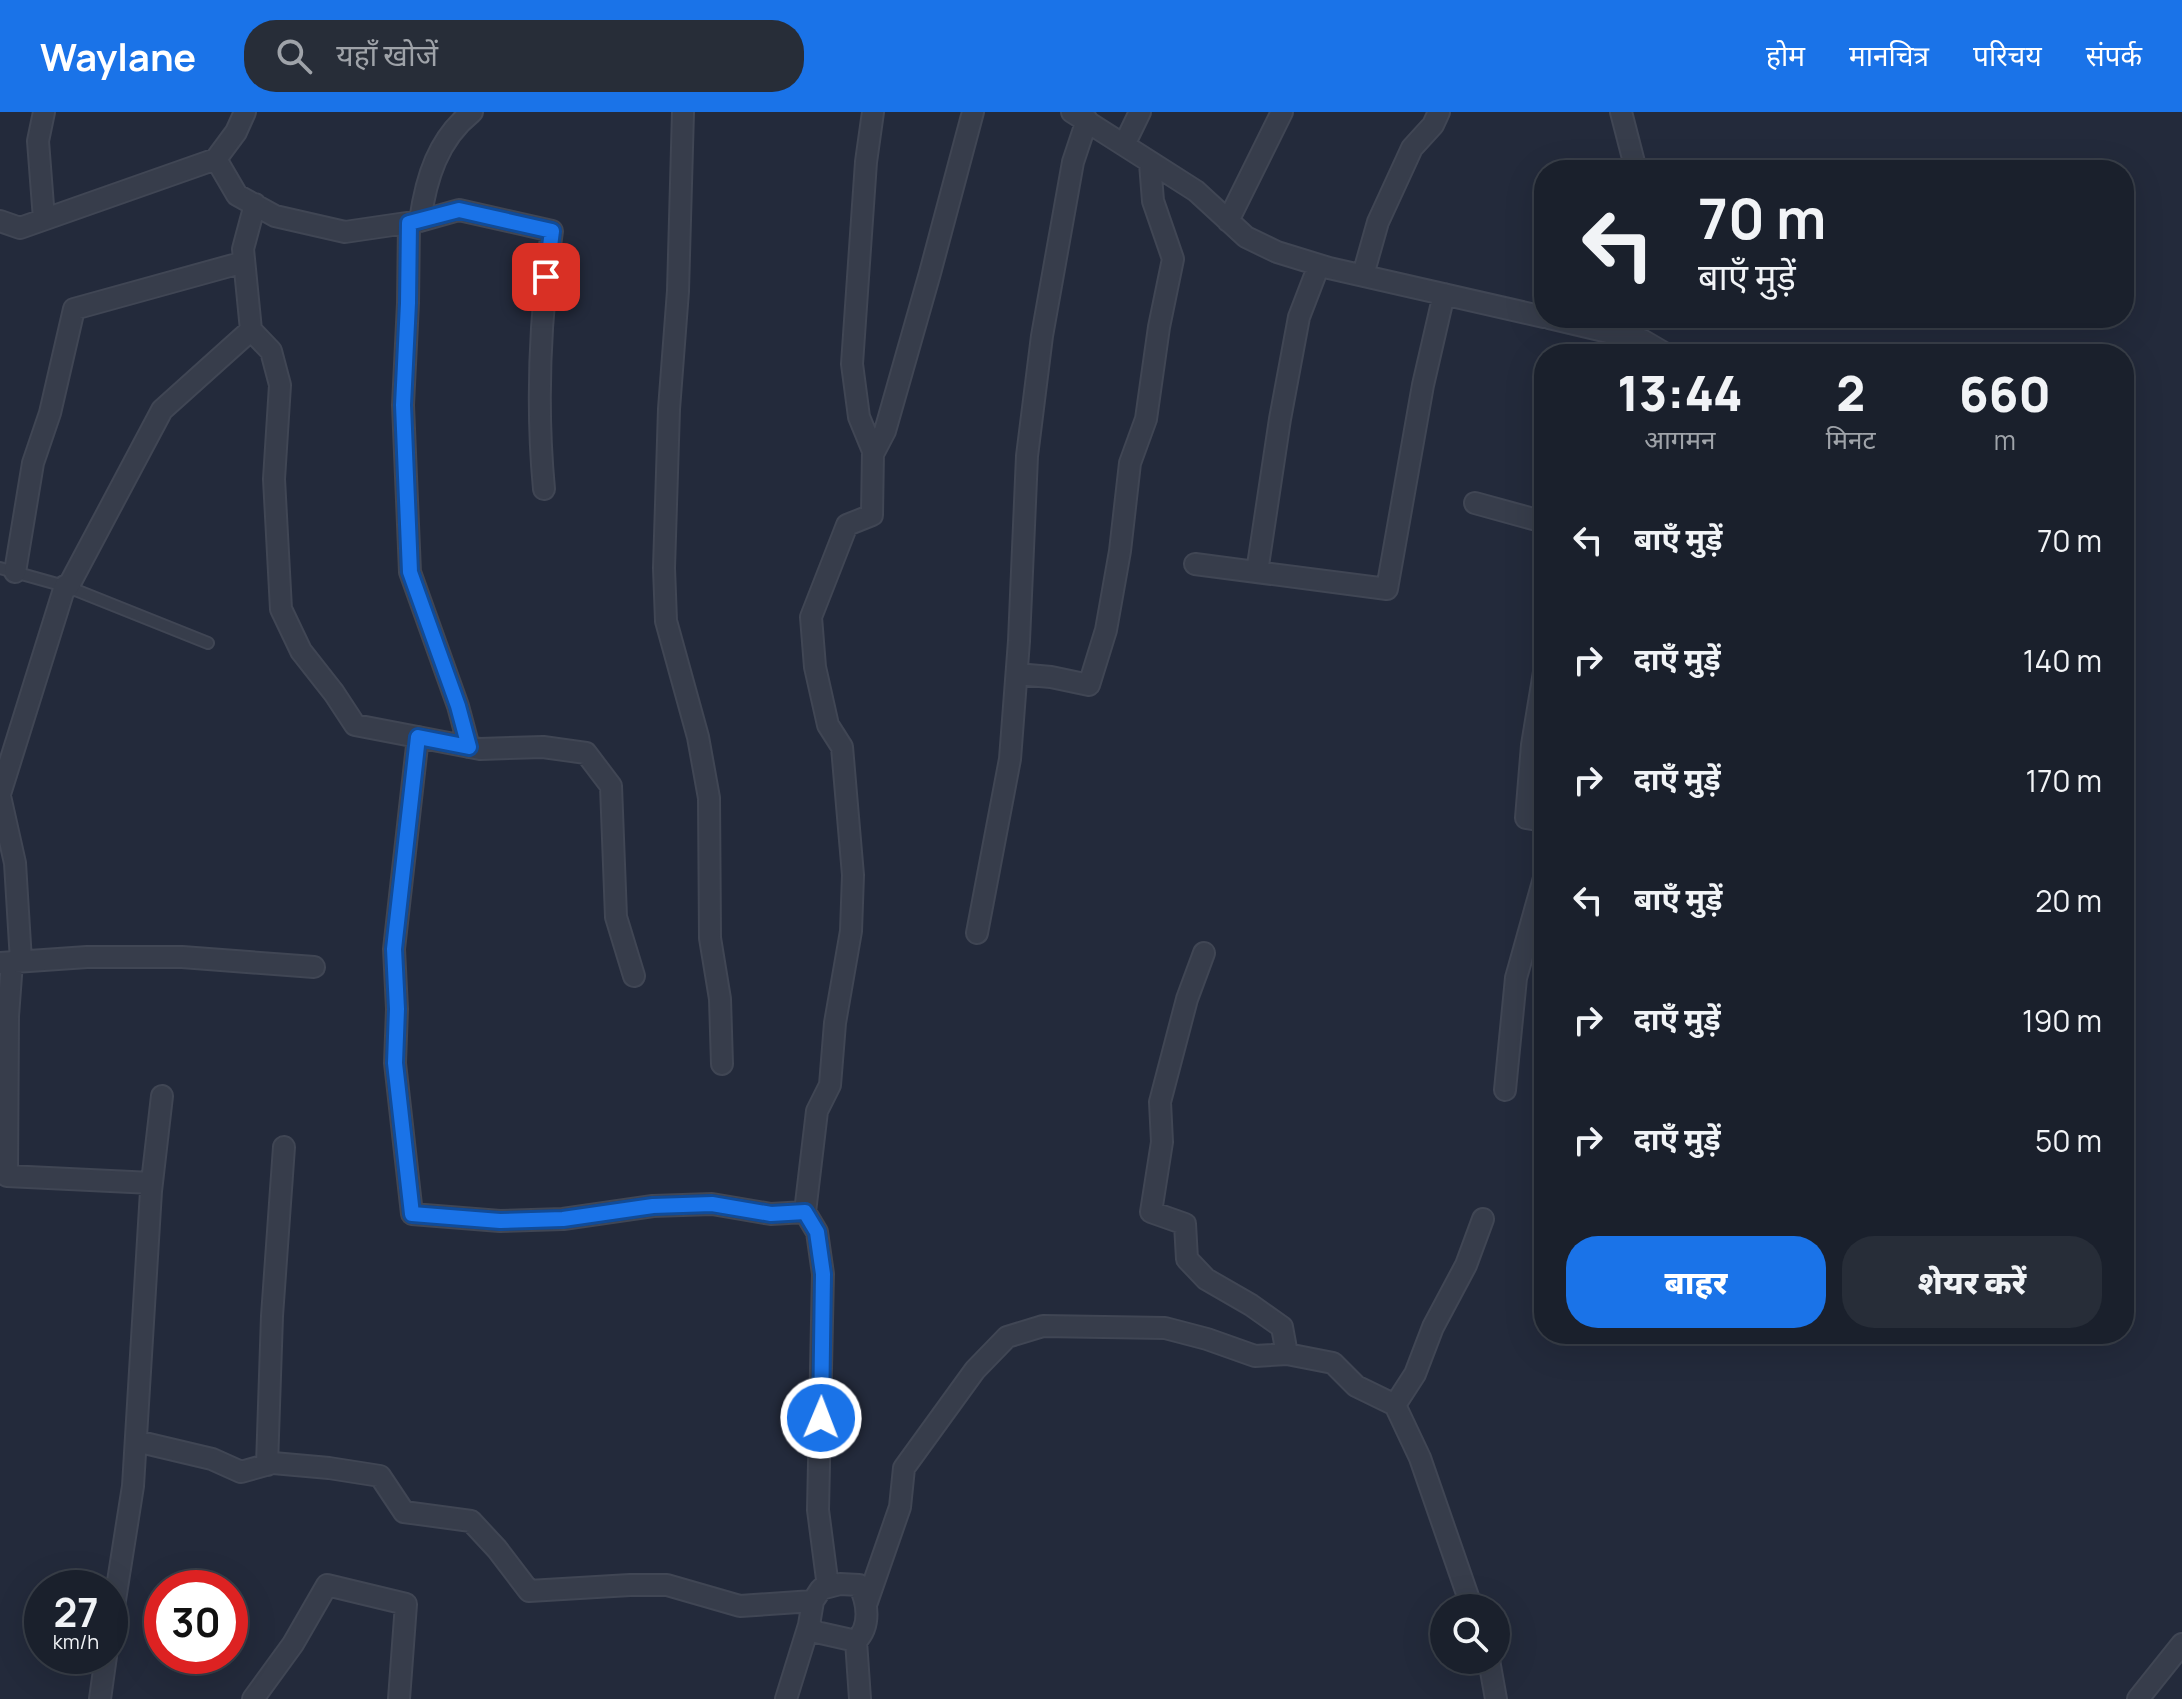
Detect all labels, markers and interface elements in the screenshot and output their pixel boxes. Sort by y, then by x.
search box [244,20,804,92]
text: Waylane [40,30,196,82]
icon: search [272,34,316,78]
text: यहाँ खोजें [336,34,438,75]
text: होम [1766,36,1805,74]
text: मानचित्र [1849,36,1929,74]
text: परिचय [1973,36,2042,74]
text: संपर्क [2086,36,2142,74]
text: 70 m [1698,179,1826,256]
icon: left [1566,192,1670,296]
pin [512,243,580,311]
text: बाएँ मुड़ें [1698,252,1796,301]
icon: arrive [524,255,568,299]
text: 13:44 [1617,360,1743,425]
text: 2 [1836,360,1865,425]
text: 660 [1959,361,2051,426]
text: आगमन [1644,421,1715,457]
text: मिनट [1826,421,1876,457]
text: m [1994,422,2016,458]
icon: left [1566,518,1610,562]
text: बाएँ मुड़ें [1634,518,1722,559]
text: 70 m [2037,520,2102,561]
icon: right [1566,638,1610,682]
text: दाएँ मुड़ें [1634,638,1721,679]
text: 140 m [2023,640,2102,681]
icon: right [1566,758,1610,802]
text: दाएँ मुड़ें [1634,758,1721,799]
text: 170 m [2025,760,2102,801]
icon: left [1566,878,1610,922]
text: बाएँ मुड़ें [1634,878,1722,919]
text: 20 m [2035,880,2102,921]
icon: right [1566,998,1610,1042]
text: दाएँ मुड़ें [1634,998,1721,1039]
text: 190 m [2022,1000,2102,1041]
icon: right [1566,1118,1610,1162]
text: दाएँ मुड़ें [1634,1118,1721,1159]
text: 50 m [2035,1120,2102,1161]
button: बाहर [1566,1236,1826,1328]
button: शेयर करें [1842,1236,2102,1328]
position arrow [779,1376,863,1460]
speed limit sign: 30 [144,1570,248,1674]
text: 27 [53,1584,99,1639]
map controls [1430,1594,1510,1674]
button: search [1430,1594,1510,1674]
text: km/h [53,1628,99,1655]

